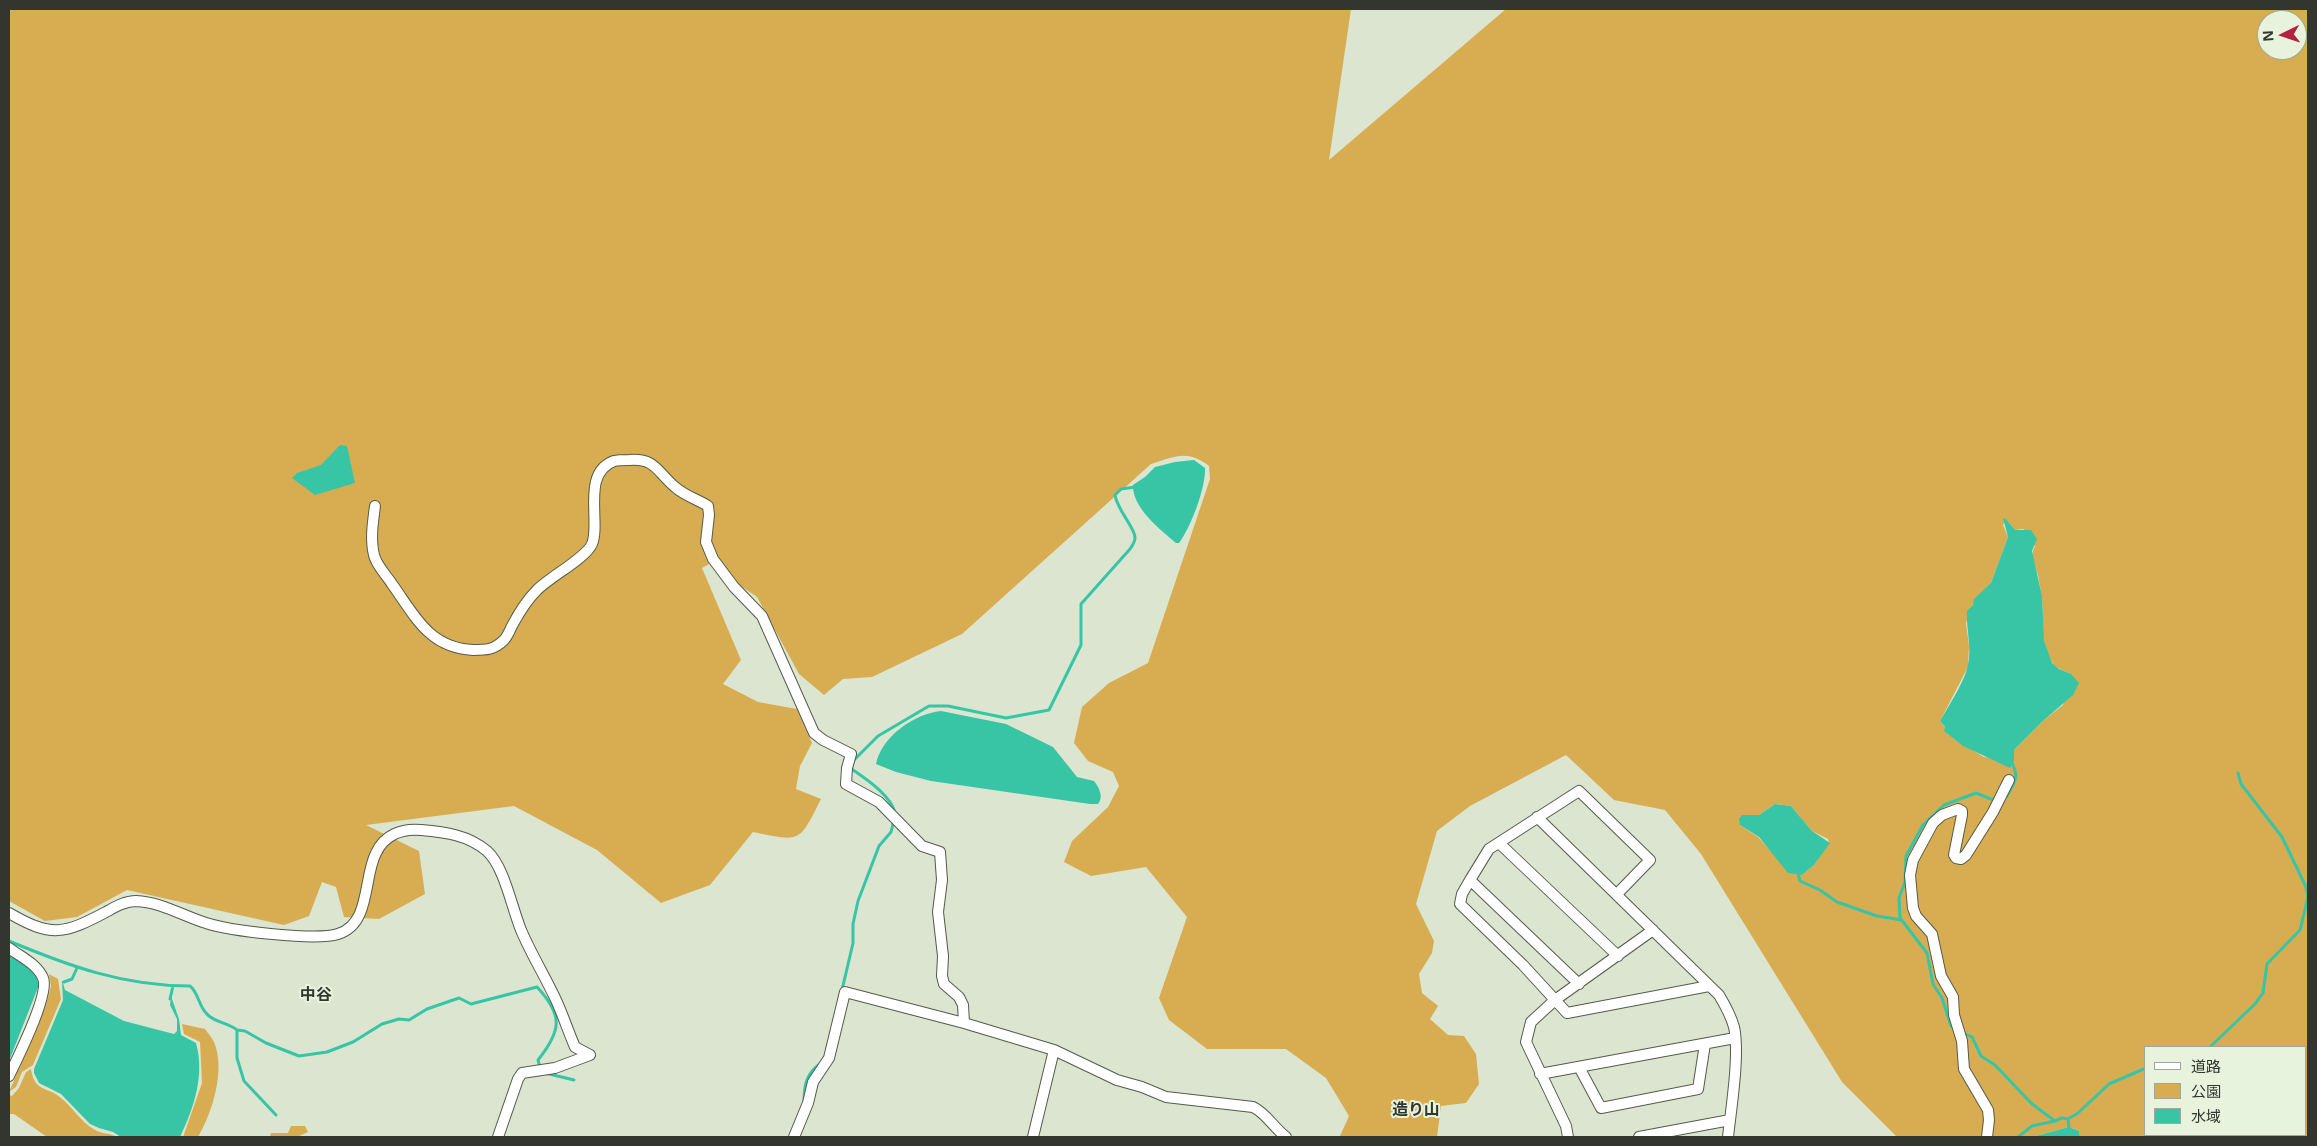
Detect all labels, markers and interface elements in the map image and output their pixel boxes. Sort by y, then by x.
north arrow [2257,10,2307,60]
text: N [2258,30,2277,42]
district label: 中谷 [300,985,332,1005]
legend [2144,1046,2307,1136]
text: 道路 [2191,1056,2221,1076]
text: 公園 [2191,1081,2221,1101]
district label: 造り山 [1392,1100,1440,1120]
text: 水域 [2191,1106,2221,1126]

